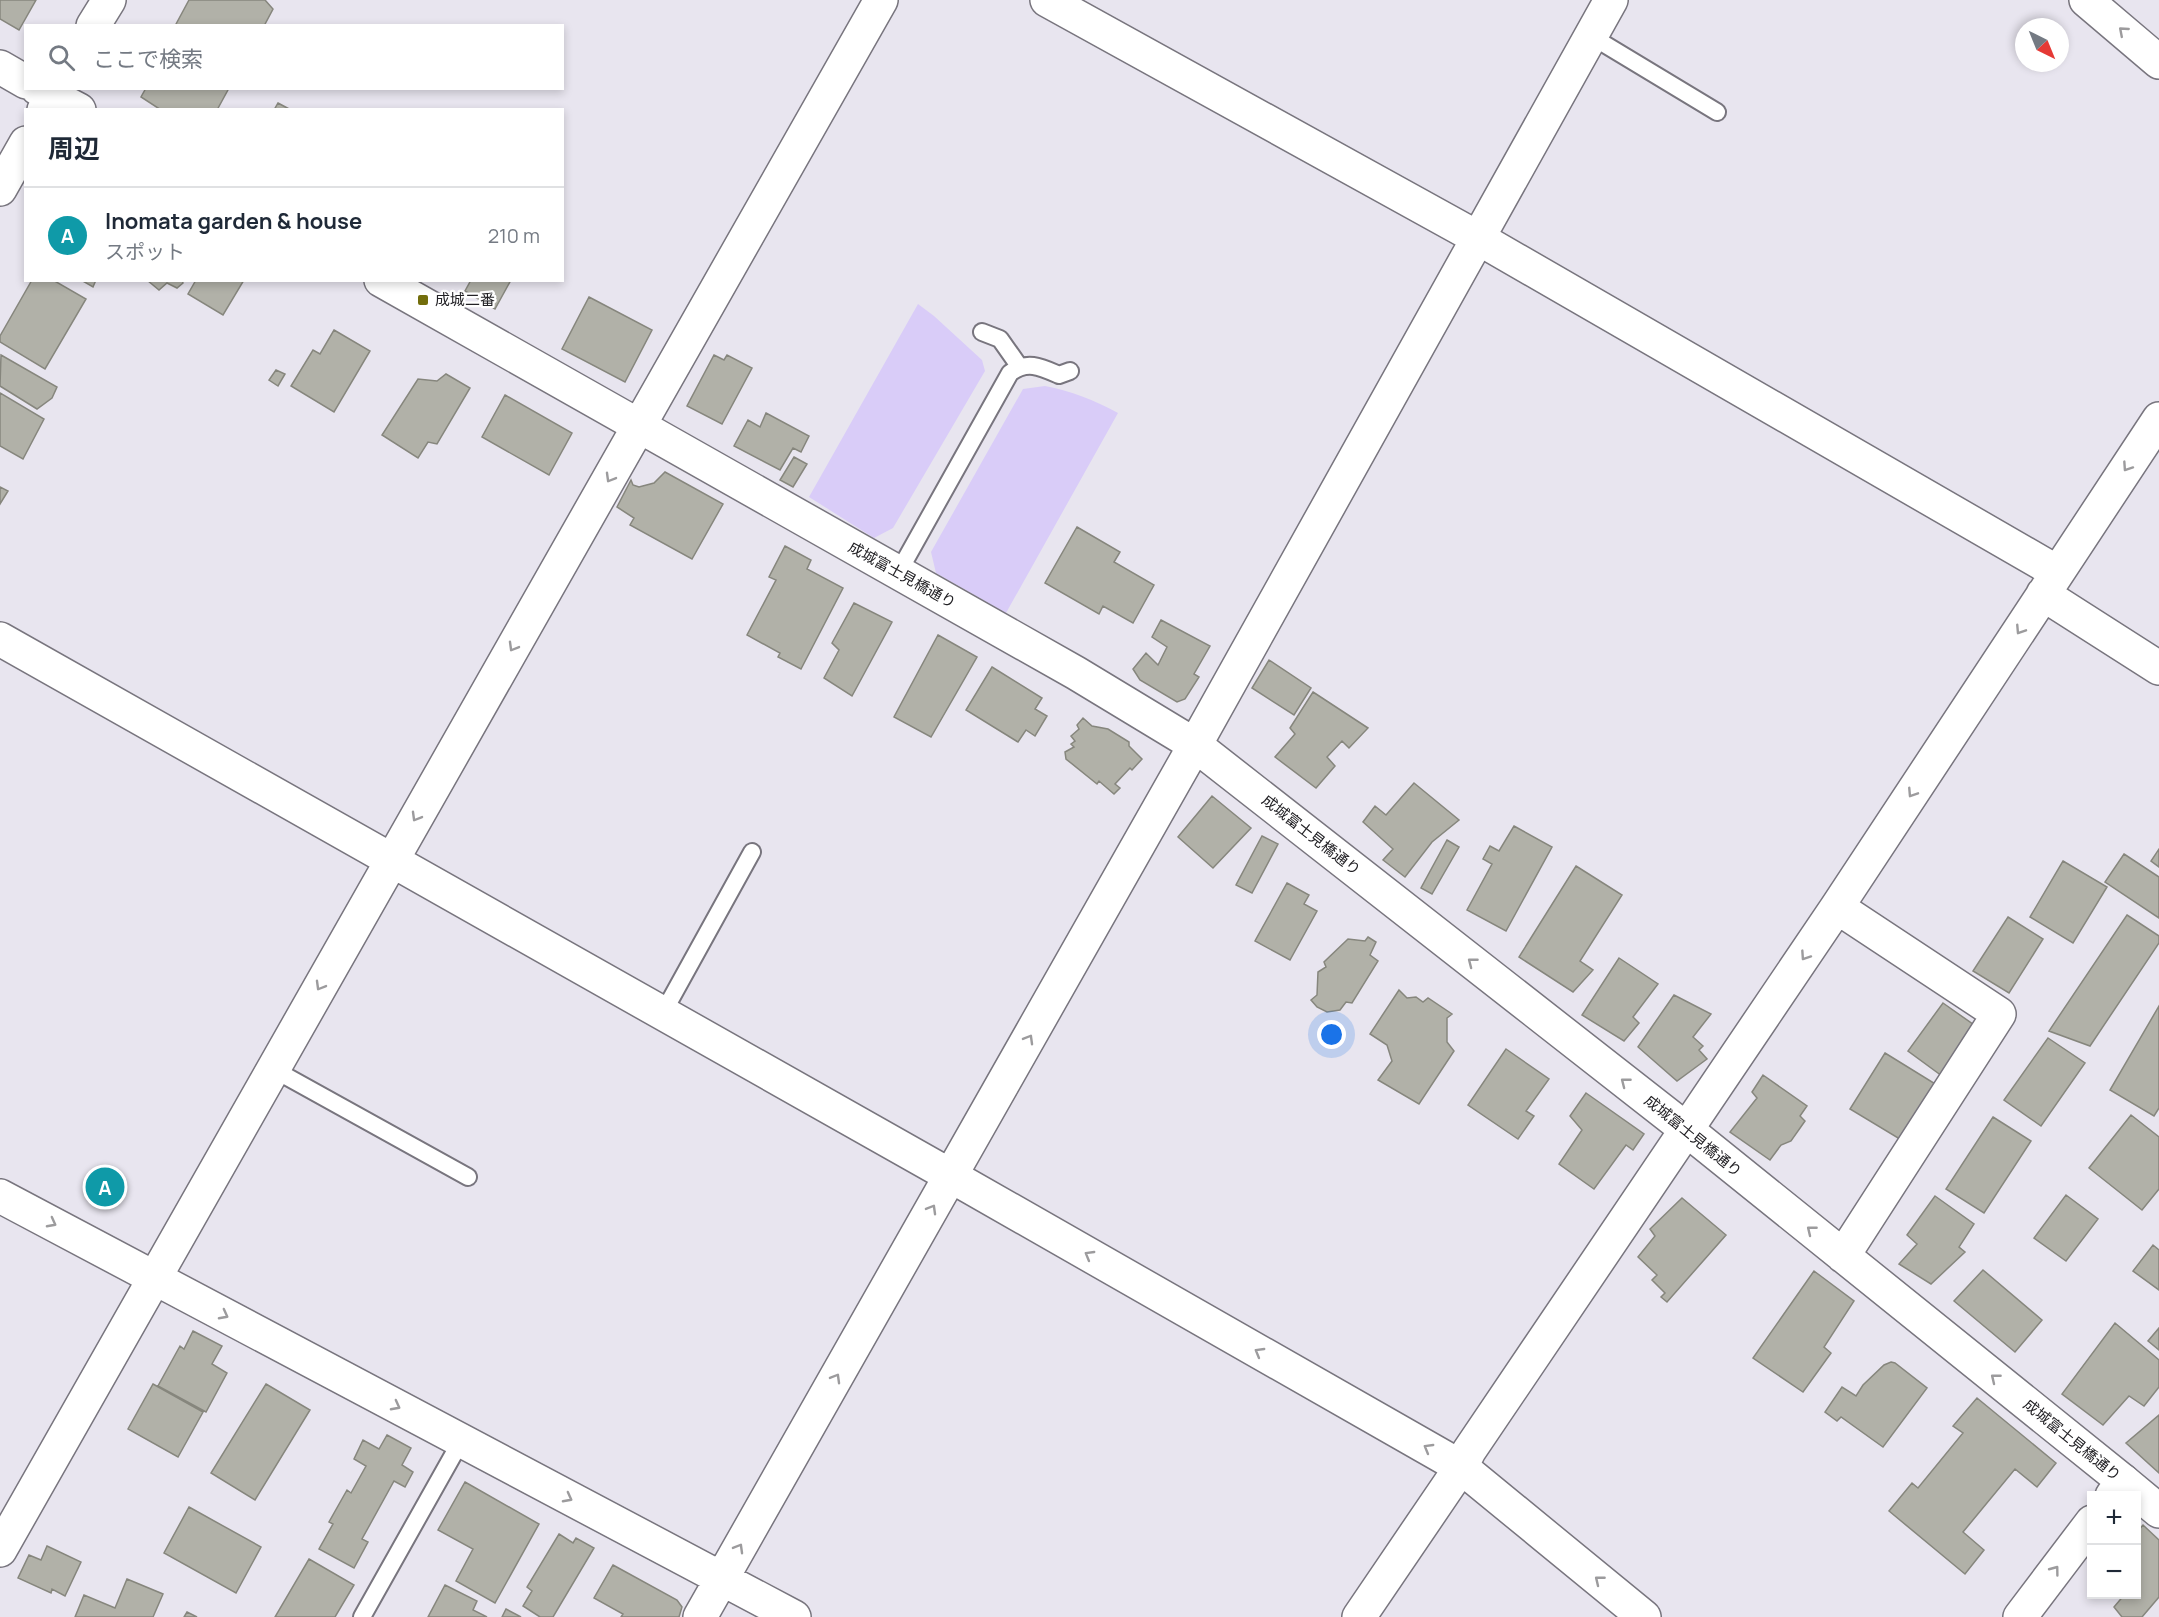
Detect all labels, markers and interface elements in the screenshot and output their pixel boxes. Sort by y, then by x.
north arrow [2015,18,2069,72]
search box [24,24,564,90]
one-way arrow [2119,27,2130,38]
icon: search [45,41,78,74]
text: ここで検索 [93,44,203,74]
text: 周辺 [48,130,100,166]
text: Inomata garden & house [105,206,362,236]
text: A [61,222,74,249]
text: 210 m [488,222,540,249]
text: スポット [105,238,185,265]
place label: 成城二番 [435,289,495,310]
marker: 成城二番 [416,293,430,307]
one-way arrow [2123,461,2134,472]
one-way arrow [606,472,617,482]
street label: 成城富士見橋通り [845,536,960,613]
one-way arrow [2016,624,2027,635]
one-way arrow [509,641,520,651]
one-way arrow [1908,786,1919,797]
street label: 成城富士見橋通り [1258,789,1365,880]
one-way arrow [412,811,424,821]
one-way arrow [1800,950,1812,960]
one-way arrow [1468,958,1479,969]
one-way arrow [315,980,327,990]
your location [1317,1020,1346,1049]
one-way arrow [1021,1035,1033,1045]
one-way arrow [1621,1078,1632,1089]
street label: 成城富士見橋通り [1640,1090,1747,1182]
pin: A [86,1164,124,1210]
one-way arrow [925,1205,937,1215]
one-way arrow [45,1216,56,1227]
one-way arrow [1806,1226,1817,1237]
one-way arrow [1085,1251,1096,1262]
one-way arrow [218,1308,228,1319]
one-way arrow [1255,1348,1265,1359]
one-way arrow [829,1374,840,1384]
one-way arrow [1991,1375,2002,1386]
street label: 成城富士見橋通り [2019,1394,2126,1486]
one-way arrow [390,1399,400,1410]
one-way arrow [1424,1444,1434,1456]
one-way arrow [562,1491,572,1502]
map controls [2087,1491,2141,1599]
button: + [2087,1491,2141,1545]
one-way arrow [732,1544,743,1554]
button: − [2087,1545,2141,1599]
one-way arrow [2048,1566,2059,1577]
one-way arrow [1595,1576,1606,1587]

